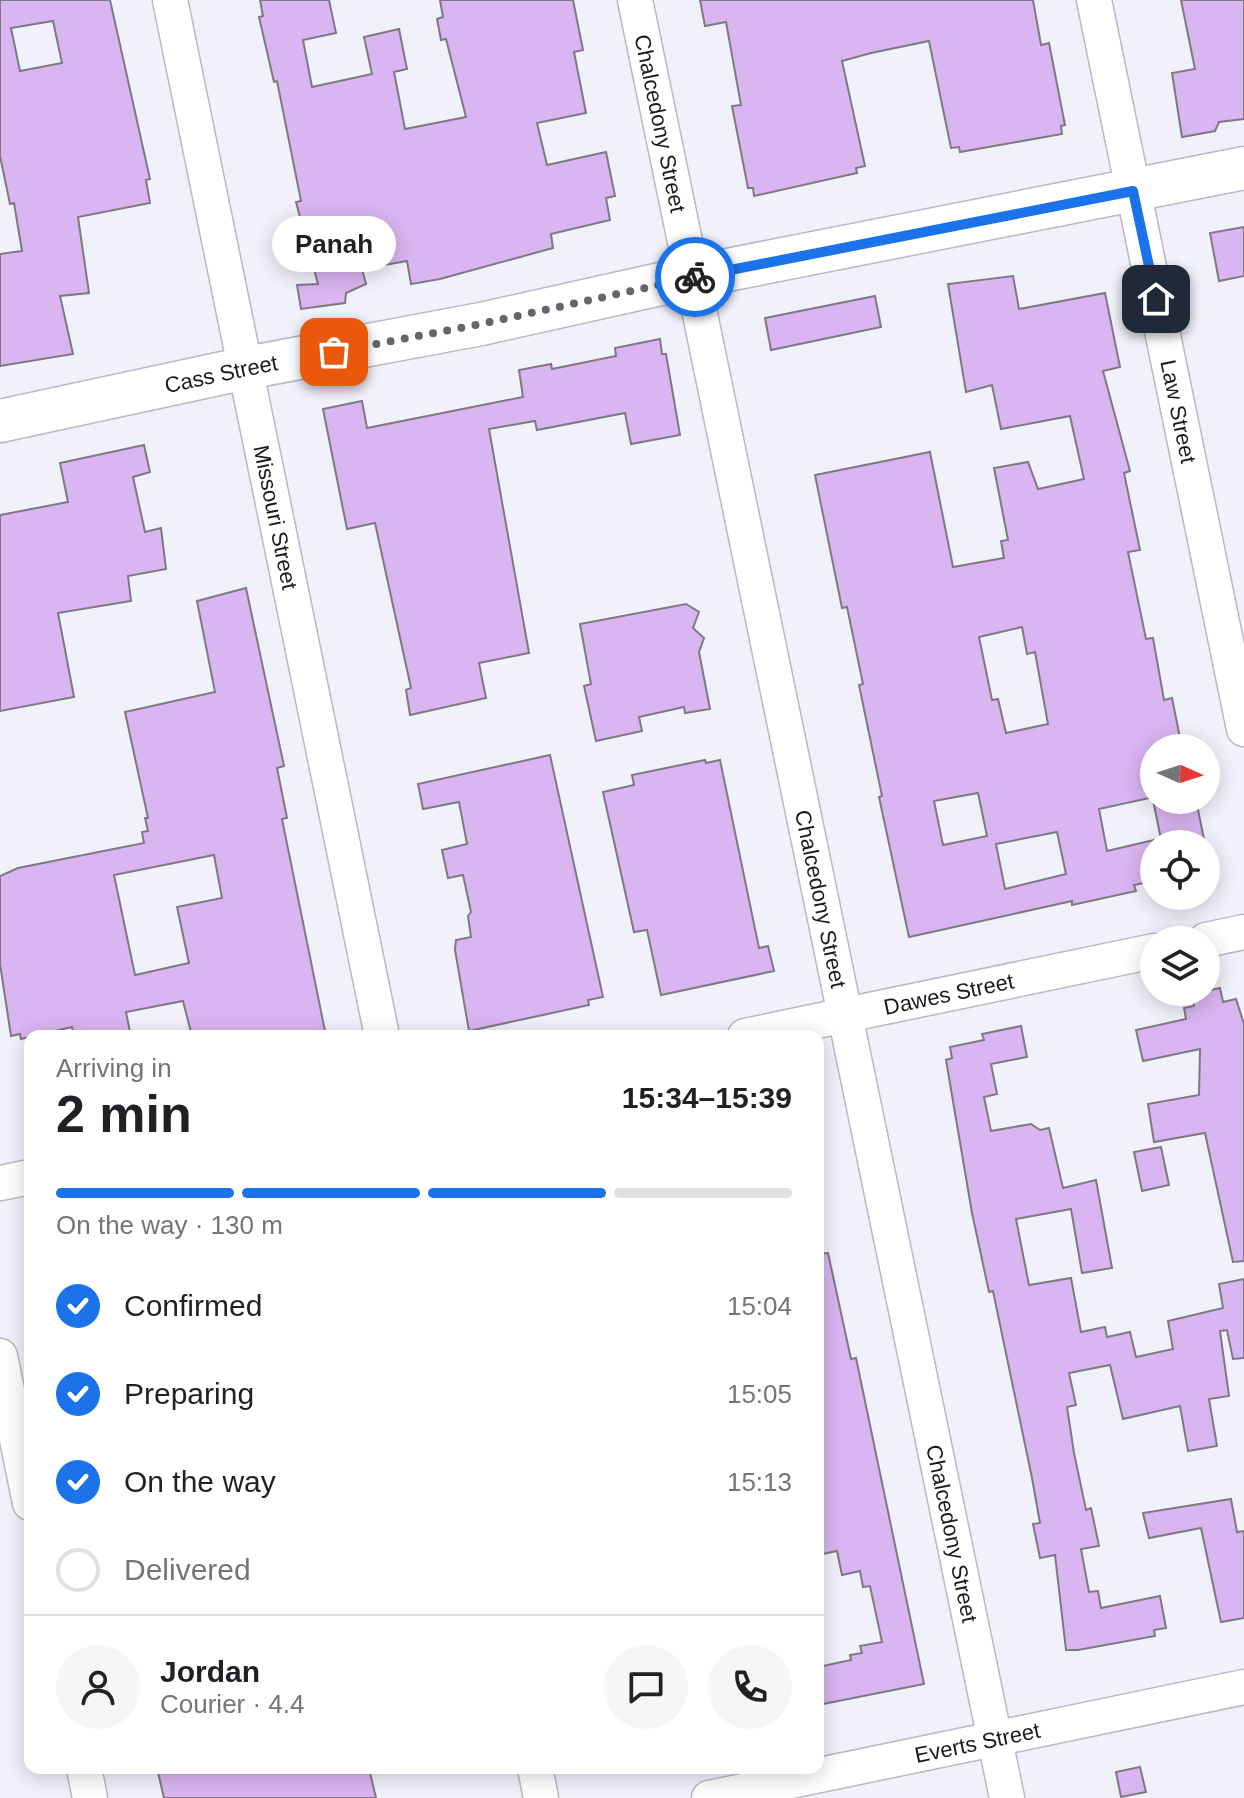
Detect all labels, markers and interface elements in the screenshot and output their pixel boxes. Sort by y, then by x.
street label: Chalcedony Street [630,32,691,215]
callout: Panah [272,216,396,272]
text: Panah [295,229,373,259]
courier [655,237,735,317]
icon: bike [673,255,717,299]
pin [1122,265,1190,333]
icon: home [1134,277,1178,321]
pin [300,318,368,386]
icon: bag [312,330,356,374]
street label: Cass Street [162,350,280,398]
street label: Law Street [1156,357,1201,465]
street label: Missouri Street [249,443,303,592]
north arrow [1140,734,1220,814]
map controls [1140,734,1220,1006]
street label: Chalcedony Street [790,808,852,990]
button: locate [1140,830,1220,910]
button: layers [1140,926,1220,1006]
street label: Dawes Street [881,968,1016,1019]
text: Arriving in [56,1053,172,1083]
text: 15:34–15:39 [622,1081,792,1114]
text: 2 min [56,1085,192,1143]
text: On the way · 130 m [56,1210,283,1240]
icon: check [56,1284,100,1328]
text: Confirmed [124,1289,262,1322]
text: 15:04 [727,1291,792,1321]
icon: check [56,1372,100,1416]
text: Preparing [124,1377,254,1410]
text: 15:05 [727,1379,792,1409]
street label: Chalcedony Street [922,1442,983,1625]
icon: check [56,1460,100,1504]
text: On the way [124,1465,276,1498]
text: 15:13 [727,1467,792,1497]
text: Delivered [124,1553,251,1586]
button: person [56,1645,140,1729]
button: chat [604,1645,688,1729]
button: phone [708,1645,792,1729]
text: Jordan [160,1655,260,1688]
text: Courier · 4.4 [160,1689,305,1719]
street label: Everts Street [912,1717,1042,1768]

